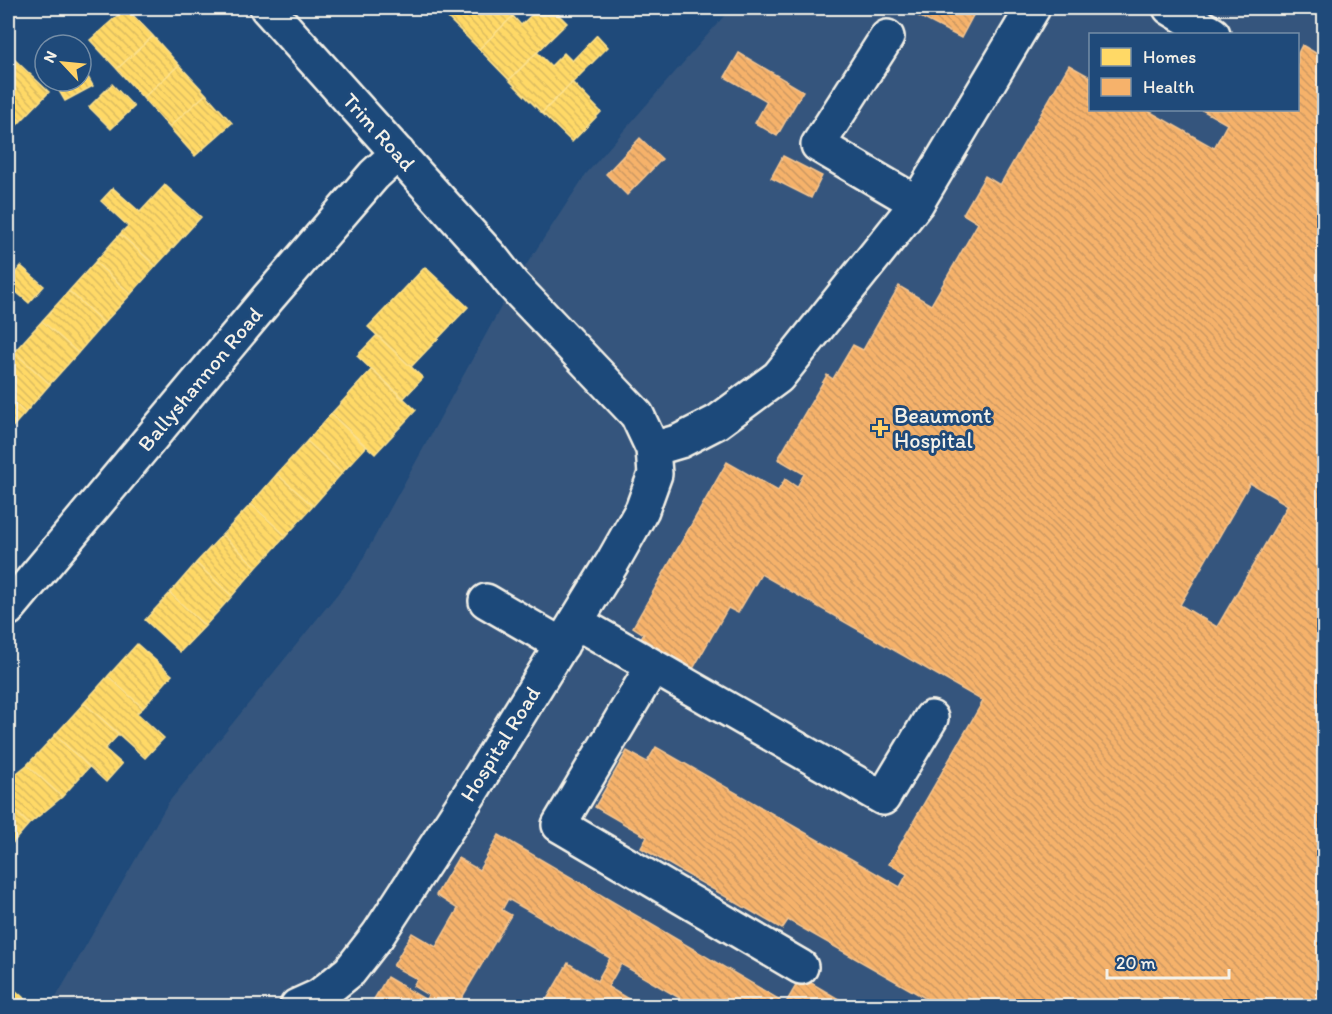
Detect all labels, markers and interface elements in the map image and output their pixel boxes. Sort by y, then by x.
north arrow [33,33,93,93]
legend [1089,33,1299,111]
text: Homes [1143,46,1196,68]
text: N [39,48,61,66]
text: Health [1143,76,1195,98]
street label: Trim Road [337,87,421,177]
street label: Ballyshannon Road [132,301,268,457]
place label: Beaumont Hospital [894,402,991,454]
marker: Beaumont Hospital [871,419,889,437]
street label: Hospital Road [454,681,546,807]
scale bar [1107,942,1228,980]
text: 20 m [1116,952,1156,974]

